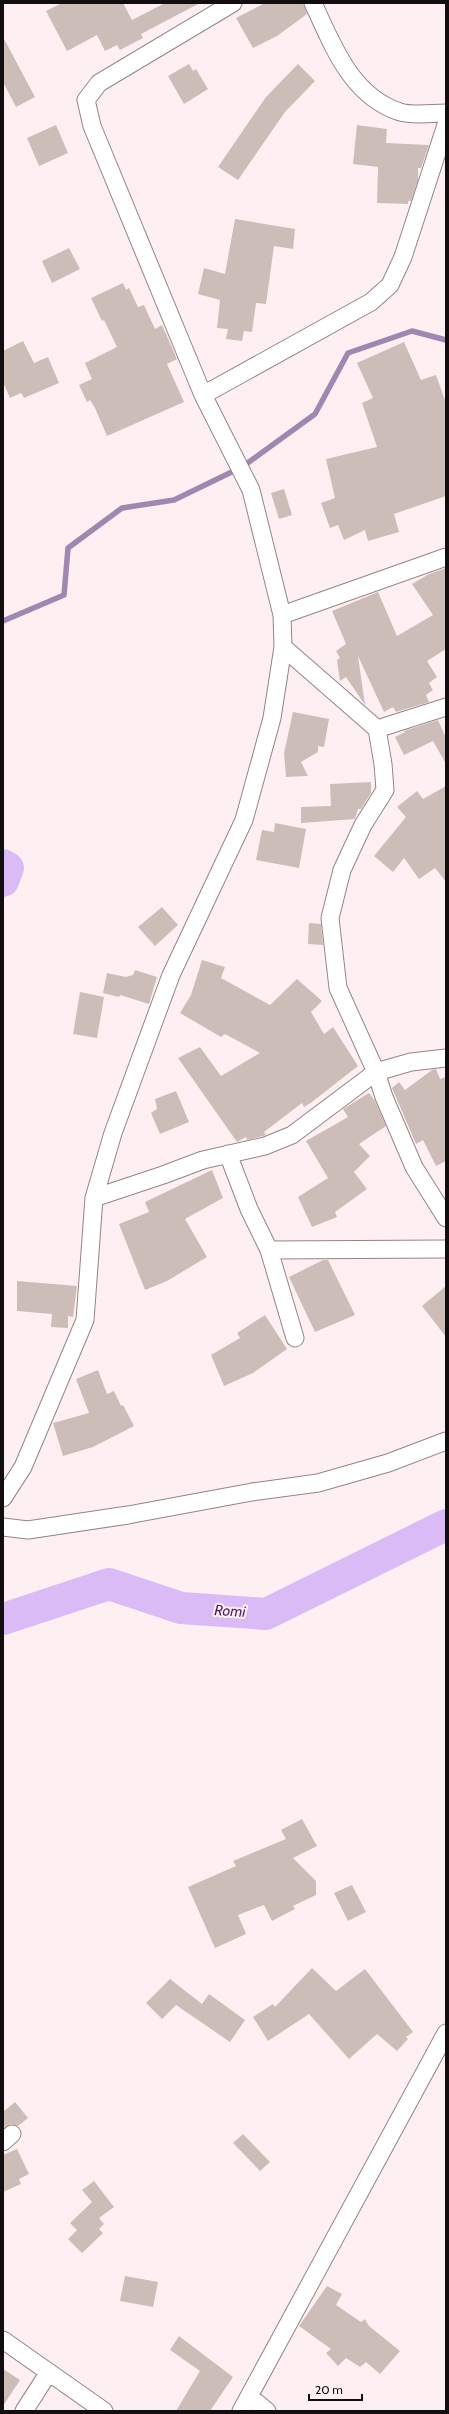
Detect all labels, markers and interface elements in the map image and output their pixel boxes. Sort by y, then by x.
water label: Romi [214,1601,247,1621]
scale bar [309,2376,362,2402]
text: 20 m [315,2382,343,2397]

